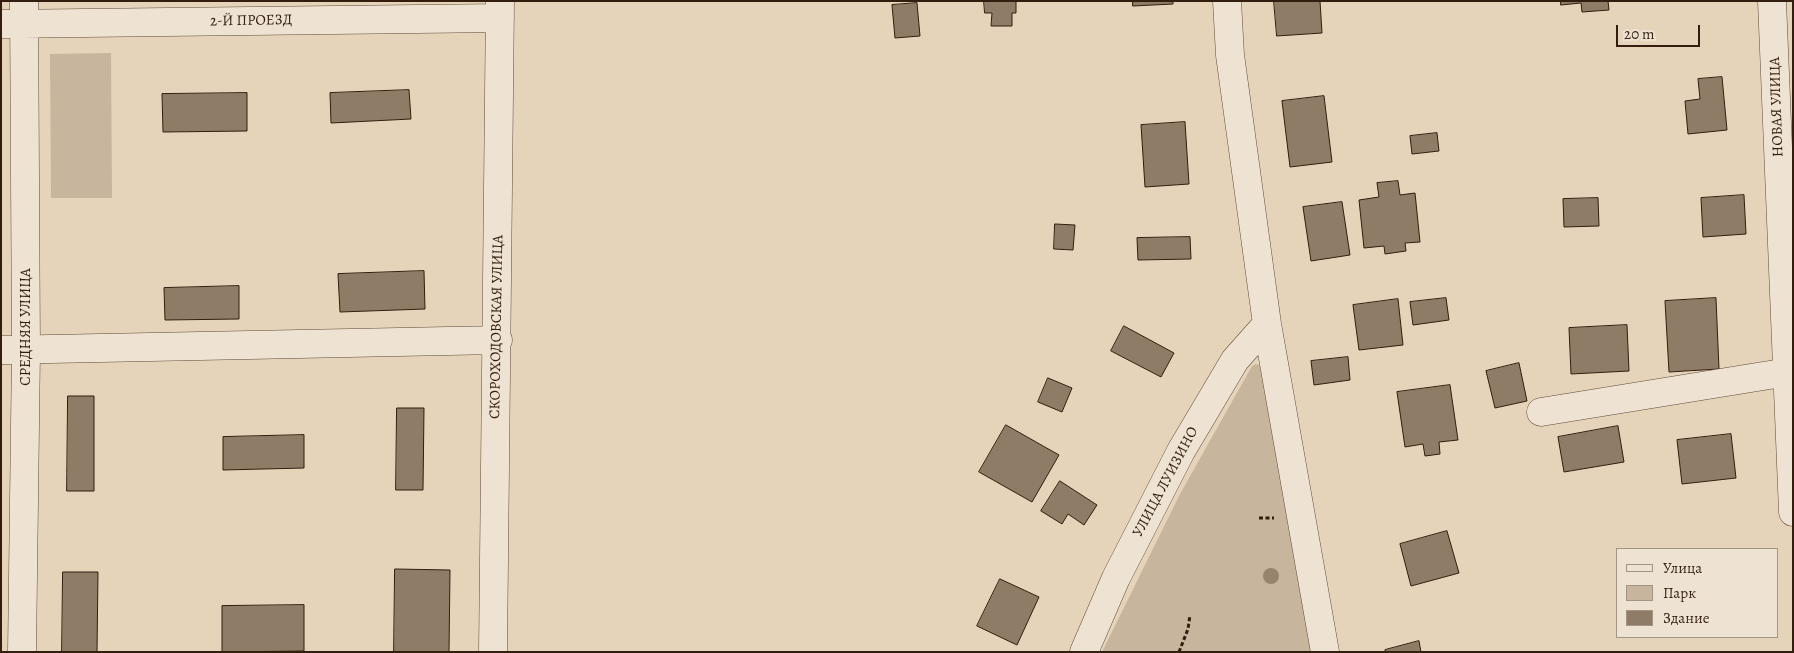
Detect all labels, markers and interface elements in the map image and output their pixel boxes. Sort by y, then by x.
street label: 2-Й ПРОЕЗД [210,11,292,31]
scale bar [1619,15,1703,47]
text: 20 m [1624,24,1655,44]
street label: НОВАЯ УЛИЦА [1766,57,1788,157]
street label: СКОРОХОДОВСКАЯ УЛИЦА [486,235,508,419]
street label: СРЕДНЯЯ УЛИЦА [17,268,35,386]
street label: УЛИЦА ЛУИЗИНО [1129,424,1203,540]
legend [1616,548,1779,638]
text: Улица [1663,558,1702,578]
text: Парк [1663,583,1696,603]
text: Здание [1663,608,1710,628]

